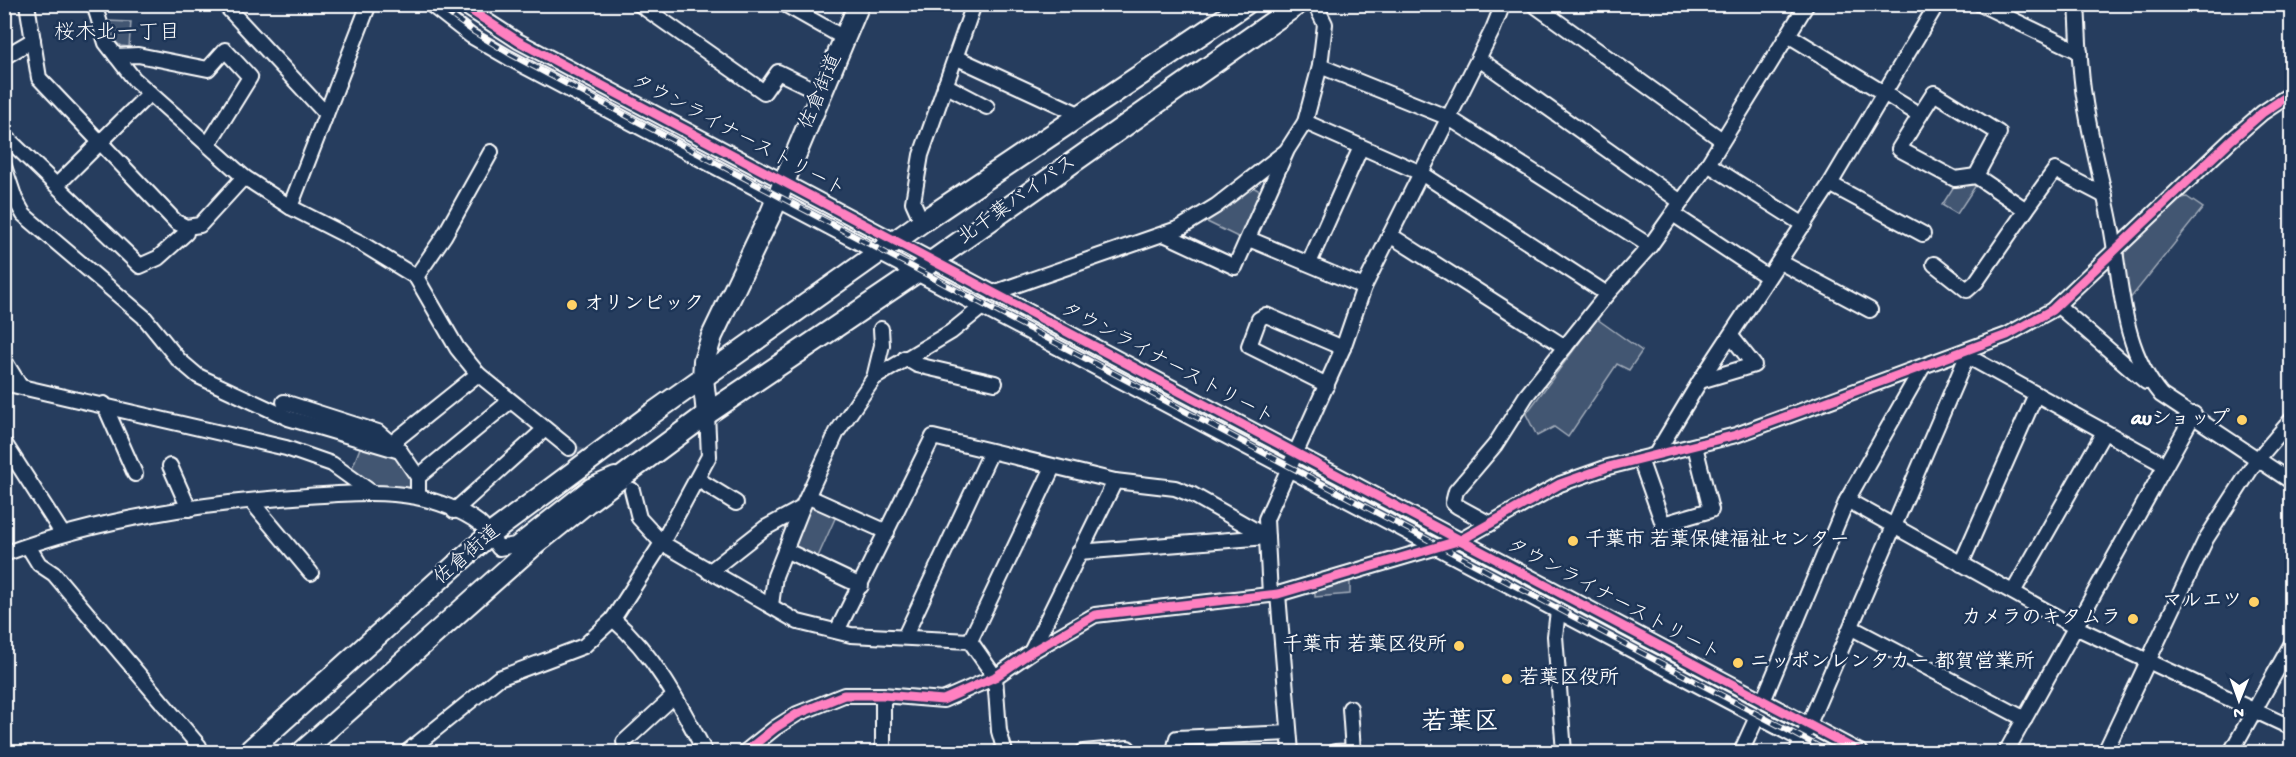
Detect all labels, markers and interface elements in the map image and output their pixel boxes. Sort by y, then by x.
district label: 桜木北一丁目 [54,21,180,47]
street label: 佐倉街道 [794,50,848,133]
street label: タウンライナーストリート [627,70,849,203]
street label: 北千葉バイパス [953,150,1082,250]
place label: オリンピック [584,294,704,317]
marker: オリンピック [565,298,579,312]
street label: タウンライナーストリート [1056,298,1278,431]
place label: auショップ [2130,407,2230,432]
marker: auショップ [2235,413,2249,427]
street label: 佐倉街道 [429,520,506,591]
place label: 千葉市 若葉保健福祉センター [1585,528,1850,553]
street label: タウンライナーストリート [1502,534,1724,667]
marker: 千葉市 若葉保健福祉センター [1566,534,1580,548]
place label: マルエツ [2162,591,2242,614]
marker: マルエツ [2247,595,2261,609]
place label: カメラのキタムラ [1961,607,2121,631]
marker: カメラのキタムラ [2126,612,2140,626]
place label: 千葉市 若葉区役所 [1282,633,1447,658]
marker: 千葉市 若葉区役所 [1452,639,1466,653]
place label: ニッポンレンタカー 都賀営業所 [1750,650,2035,675]
marker: ニッポンレンタカー 都賀営業所 [1731,656,1745,670]
place label: 若葉区役所 [1519,666,1619,691]
north arrow [2209,670,2269,730]
marker: 若葉区役所 [1500,672,1514,686]
text: N [2233,702,2244,721]
district label: 若葉区 [1421,707,1499,740]

